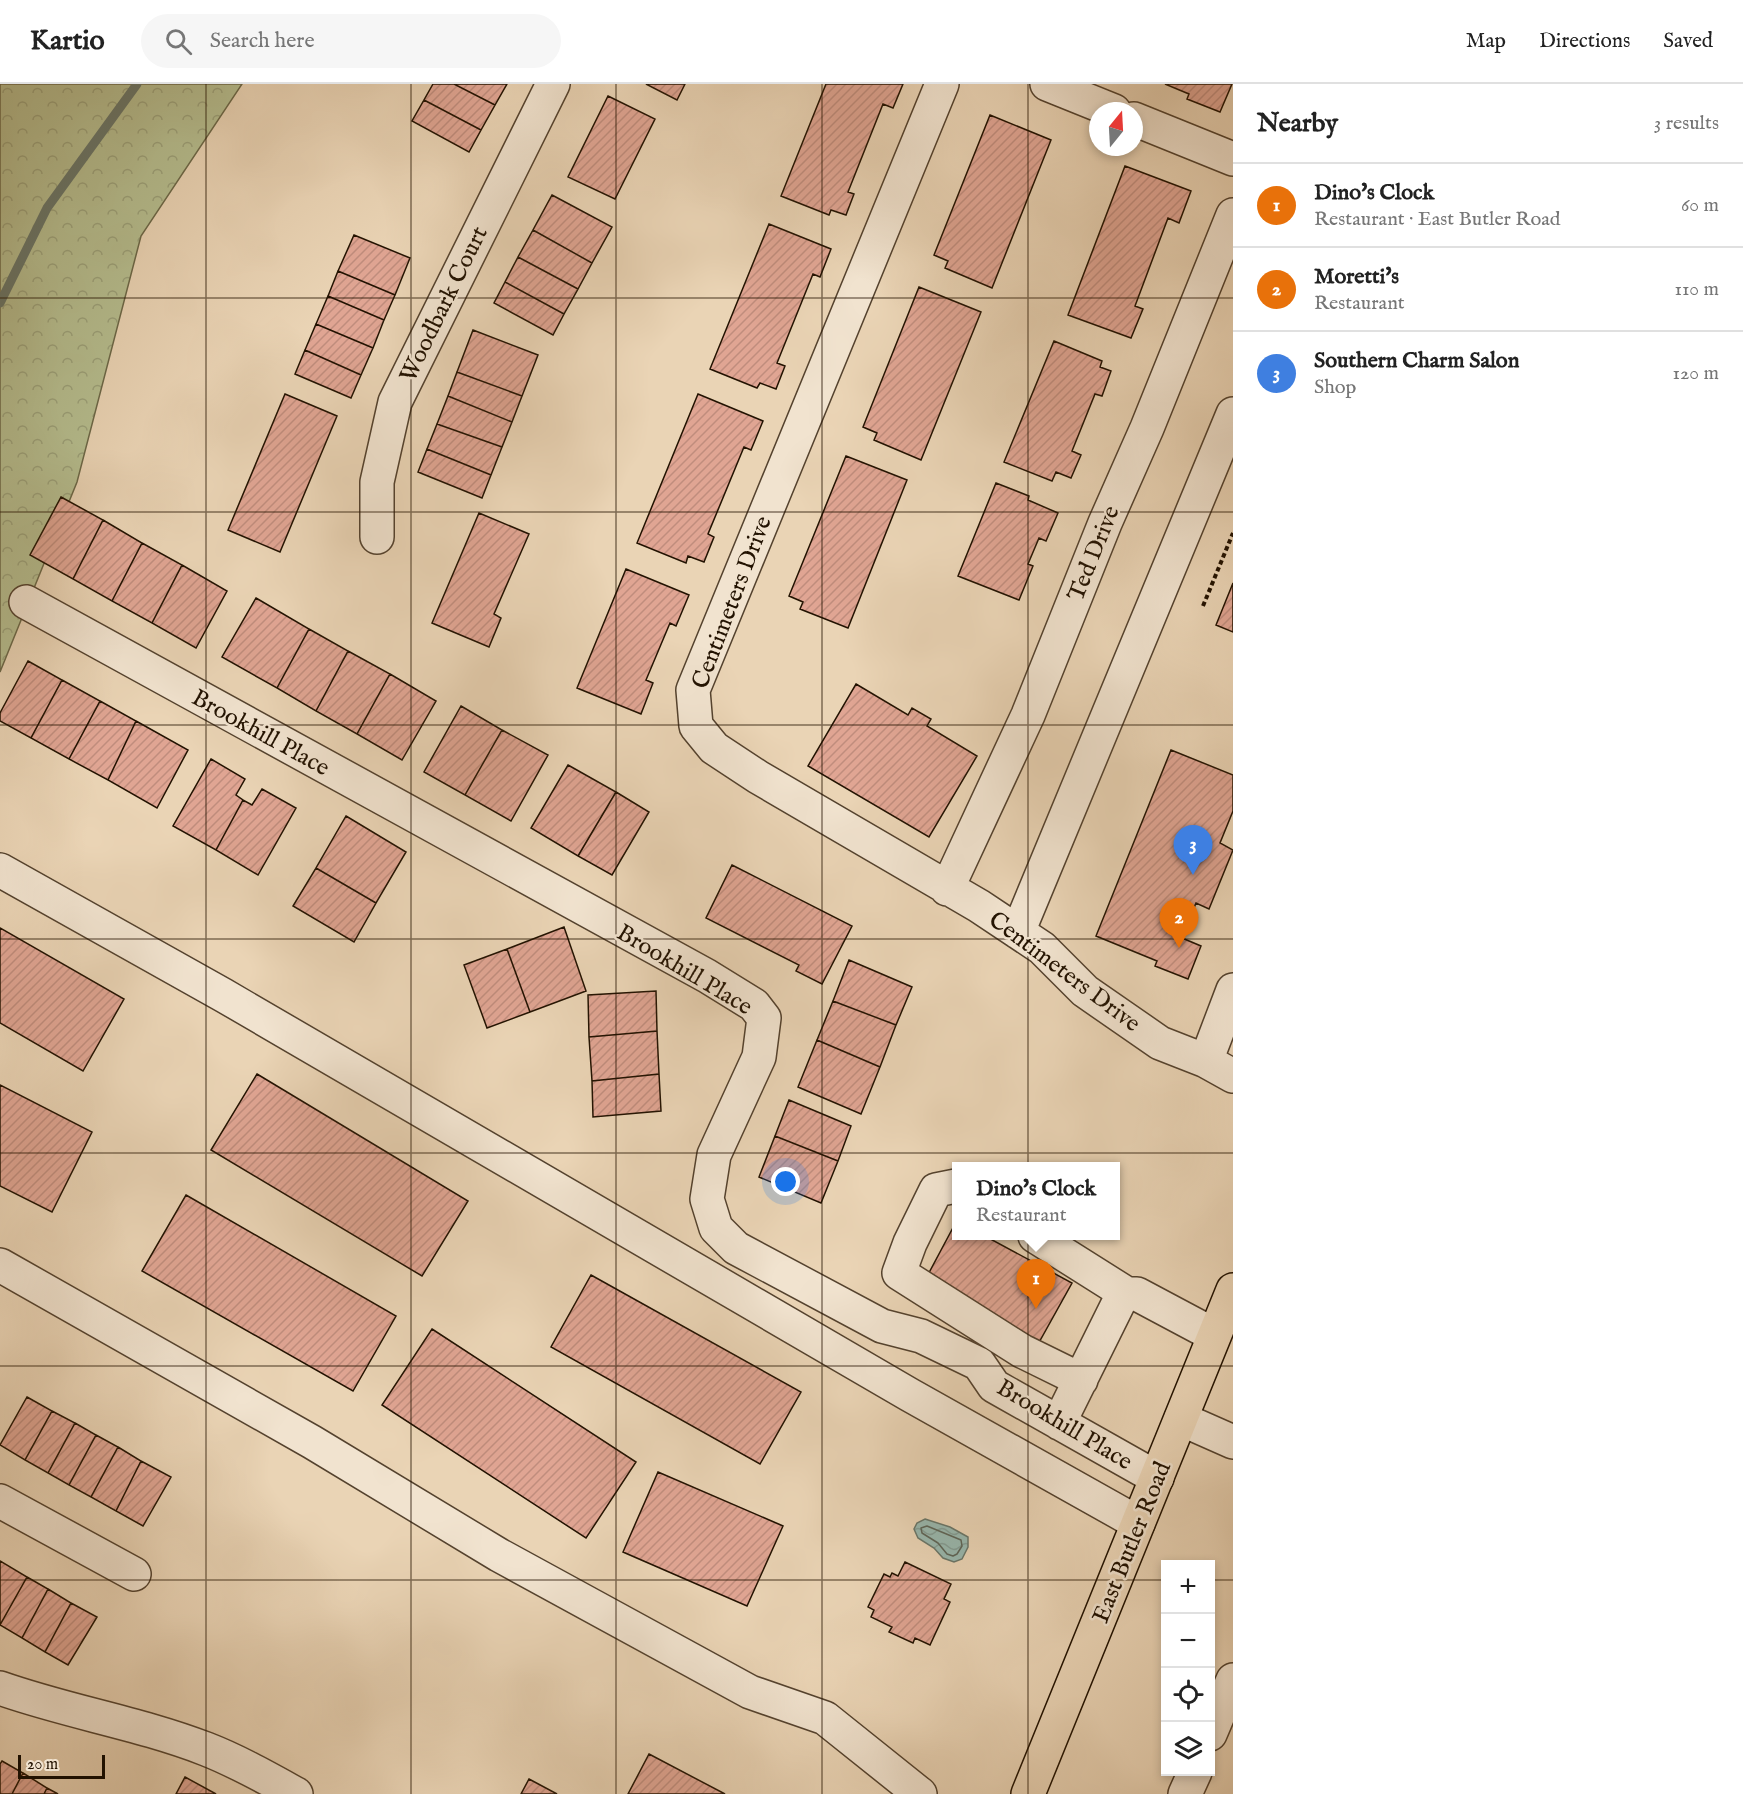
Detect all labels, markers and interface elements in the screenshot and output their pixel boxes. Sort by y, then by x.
search box [141,14,561,68]
text: Kartio [30,24,105,59]
icon: search [162,25,195,58]
text: Search here [210,27,315,55]
text: Map [1466,28,1506,55]
text: Directions [1539,28,1630,55]
text: Saved [1663,28,1713,55]
north arrow [1089,102,1143,156]
text: Nearby [1257,107,1338,140]
text: 3 results [1654,111,1719,136]
text: Dino's Clock [1314,179,1434,207]
text: 1 [1273,193,1280,218]
text: 60 m [1681,193,1719,218]
text: Restaurant · East Butler Road [1314,207,1561,232]
street label: Woodbark Court [393,222,495,388]
text: Moretti's [1314,263,1399,291]
text: 2 [1272,277,1281,302]
text: 110 m [1675,277,1719,302]
text: Restaurant [1314,291,1405,316]
text: Southern Charm Salon [1314,347,1519,375]
text: 3 [1273,361,1280,386]
text: 120 m [1673,361,1719,386]
text: Shop [1314,375,1356,400]
street label: Ted Drive [1061,501,1128,606]
street label: Centimeters Drive [685,512,780,693]
street label: Brookhill Place [186,683,335,784]
pin: 3 [1174,826,1212,875]
pin: 2 [1160,898,1198,948]
street label: Centimeters Drive [982,905,1146,1040]
street label: Brookhill Place [611,918,758,1023]
popup [952,1162,1120,1240]
your location [771,1167,800,1196]
text: Dino's Clock [976,1175,1096,1203]
text: Restaurant [976,1203,1067,1228]
pin: 1 [1016,1260,1056,1309]
street label: Brookhill Place [991,1373,1138,1478]
street label: East Butler Road [1086,1457,1179,1628]
map controls [1161,1560,1215,1776]
button: + [1161,1560,1215,1614]
button: − [1161,1614,1215,1668]
button: locate [1161,1668,1215,1722]
button: layers [1161,1722,1215,1776]
scale bar [18,1752,105,1780]
text: 20 m [27,1755,58,1775]

